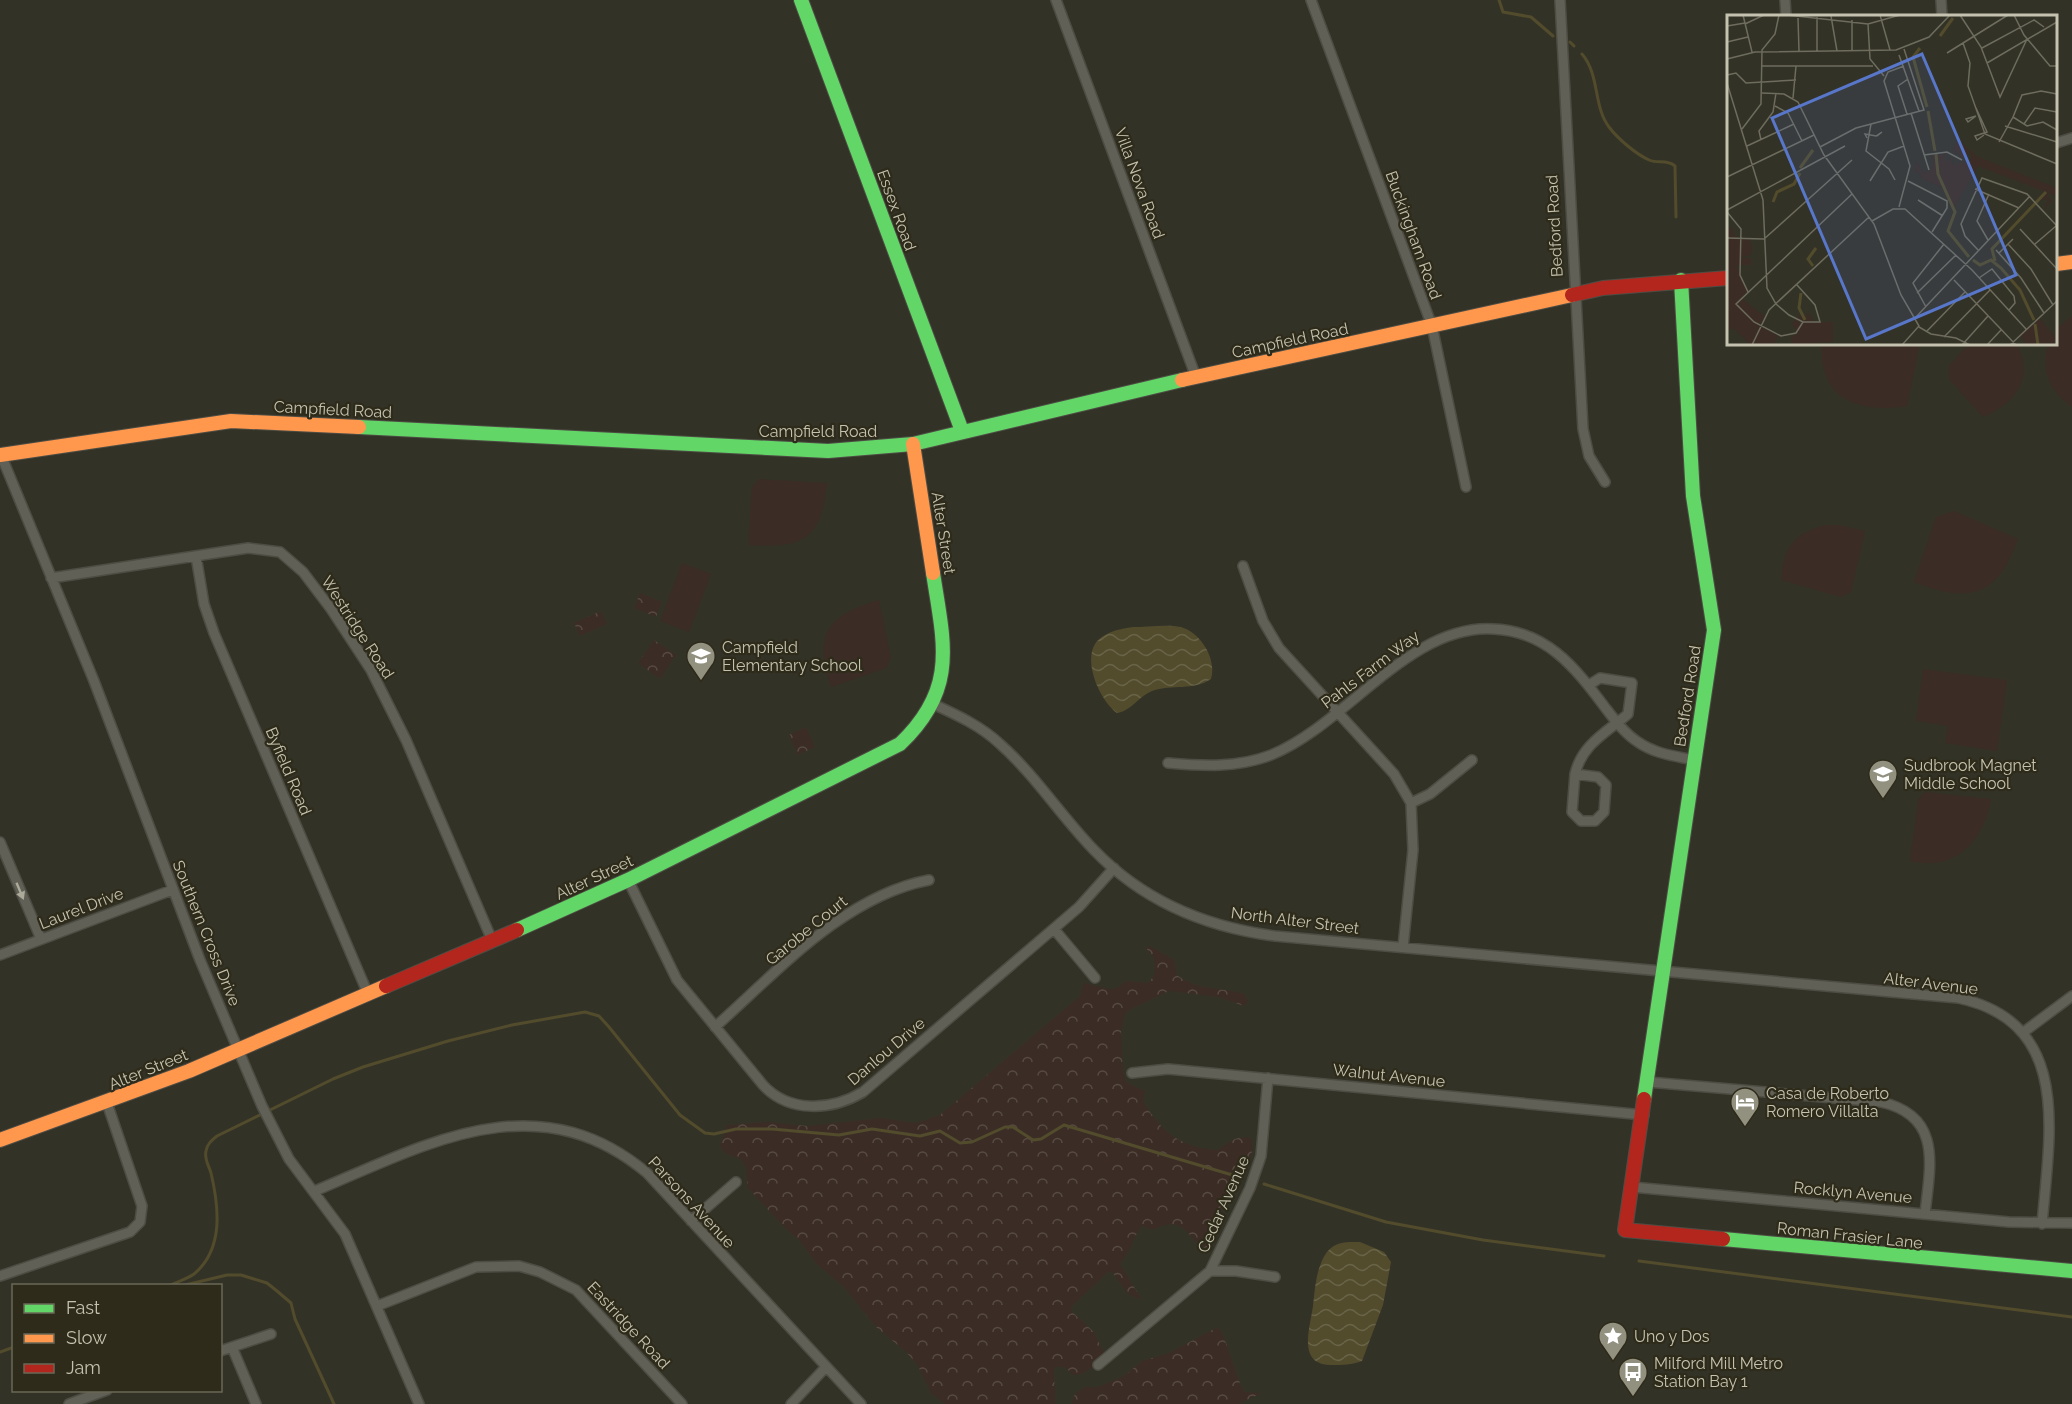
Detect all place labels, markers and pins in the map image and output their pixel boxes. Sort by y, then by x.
place label: Campfield Elementary School [722,638,863,675]
school or university icon: Campfield Elementary School [685,640,717,682]
place label: Sudbrook Magnet Middle School [1904,756,2037,793]
school or university icon: Sudbrook Magnet Middle School [1867,758,1899,800]
place label: Casa de Roberto Romero Villalta [1766,1084,1889,1121]
hotel icon: Casa de Roberto Romero Villalta [1729,1086,1761,1128]
place icon: Uno y Dos [1597,1320,1629,1362]
place label: Uno y Dos [1634,1327,1710,1346]
place label: Milford Mill Metro Station Bay 1 [1654,1354,1783,1391]
bus stop icon: Milford Mill Metro Station Bay 1 [1617,1356,1649,1398]

